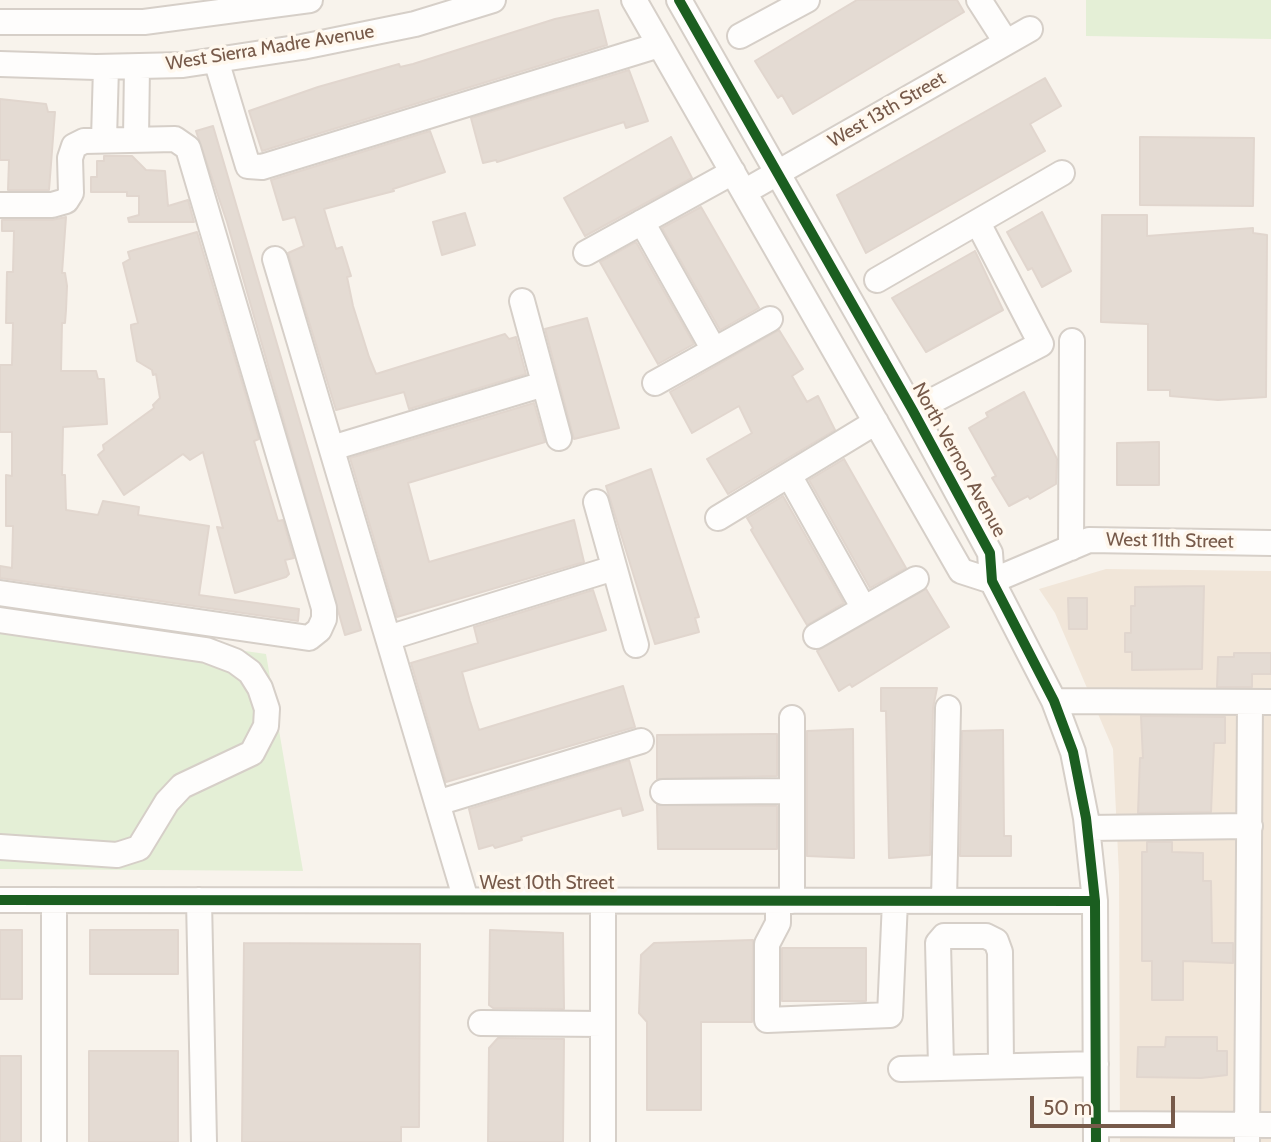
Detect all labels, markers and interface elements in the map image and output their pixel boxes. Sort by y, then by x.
street label: West Sierra Madre Avenue [164,20,376,76]
street label: West 13th Street [824,67,950,153]
street label: North Vernon Avenue [907,379,1011,541]
street label: West 11th Street [1106,528,1234,554]
street label: West 10th Street [480,872,614,894]
scale bar [1033,1082,1178,1126]
text: 50 m [1043,1095,1092,1120]

